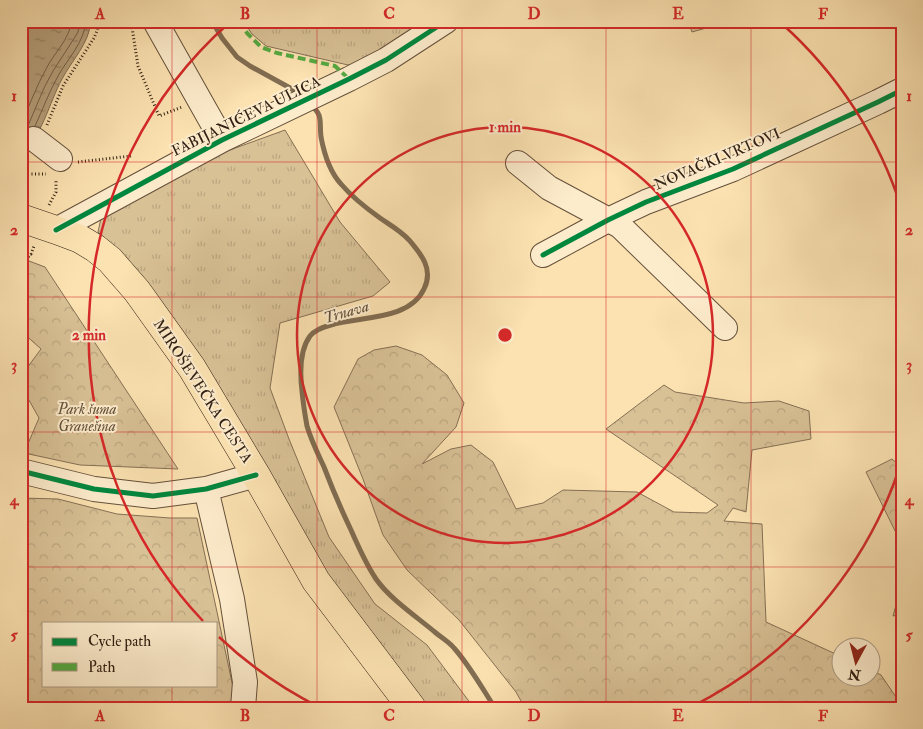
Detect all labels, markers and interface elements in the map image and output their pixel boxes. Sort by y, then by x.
text: A [94,4,106,24]
text: B [240,4,250,24]
text: C [383,4,395,24]
text: D [527,4,541,24]
text: E [672,4,684,24]
text: F [818,4,828,24]
street label: FABIJANIĆEVA ULICA [168,70,325,162]
text: 1 [11,86,17,106]
text: 1 [906,86,912,106]
text: 1 min [489,118,521,137]
street label: NOVAČKI VRTOVI [650,122,783,195]
text: 2 [10,220,18,240]
text: 2 [905,220,913,240]
water label: Trnava [321,296,371,328]
street label: MIROŠEVEČKA CESTA [149,315,258,467]
text: 2 min [72,326,106,345]
centre of rings [496,326,514,344]
text: 3 [11,355,17,375]
text: 3 [906,355,912,375]
park label: Park šuma Granešina [57,400,117,436]
text: 4 [9,490,20,510]
text: 4 [904,490,915,510]
legend [42,622,218,686]
text: 5 [10,625,18,645]
text: 5 [905,625,913,645]
text: Cycle path [88,632,151,652]
north arrow [830,636,880,686]
text: Path [88,658,115,677]
text: N [847,665,863,684]
text: A [94,706,106,726]
text: B [240,706,250,726]
text: C [383,706,395,726]
text: D [527,706,541,726]
text: E [672,706,684,726]
text: F [818,706,828,726]

